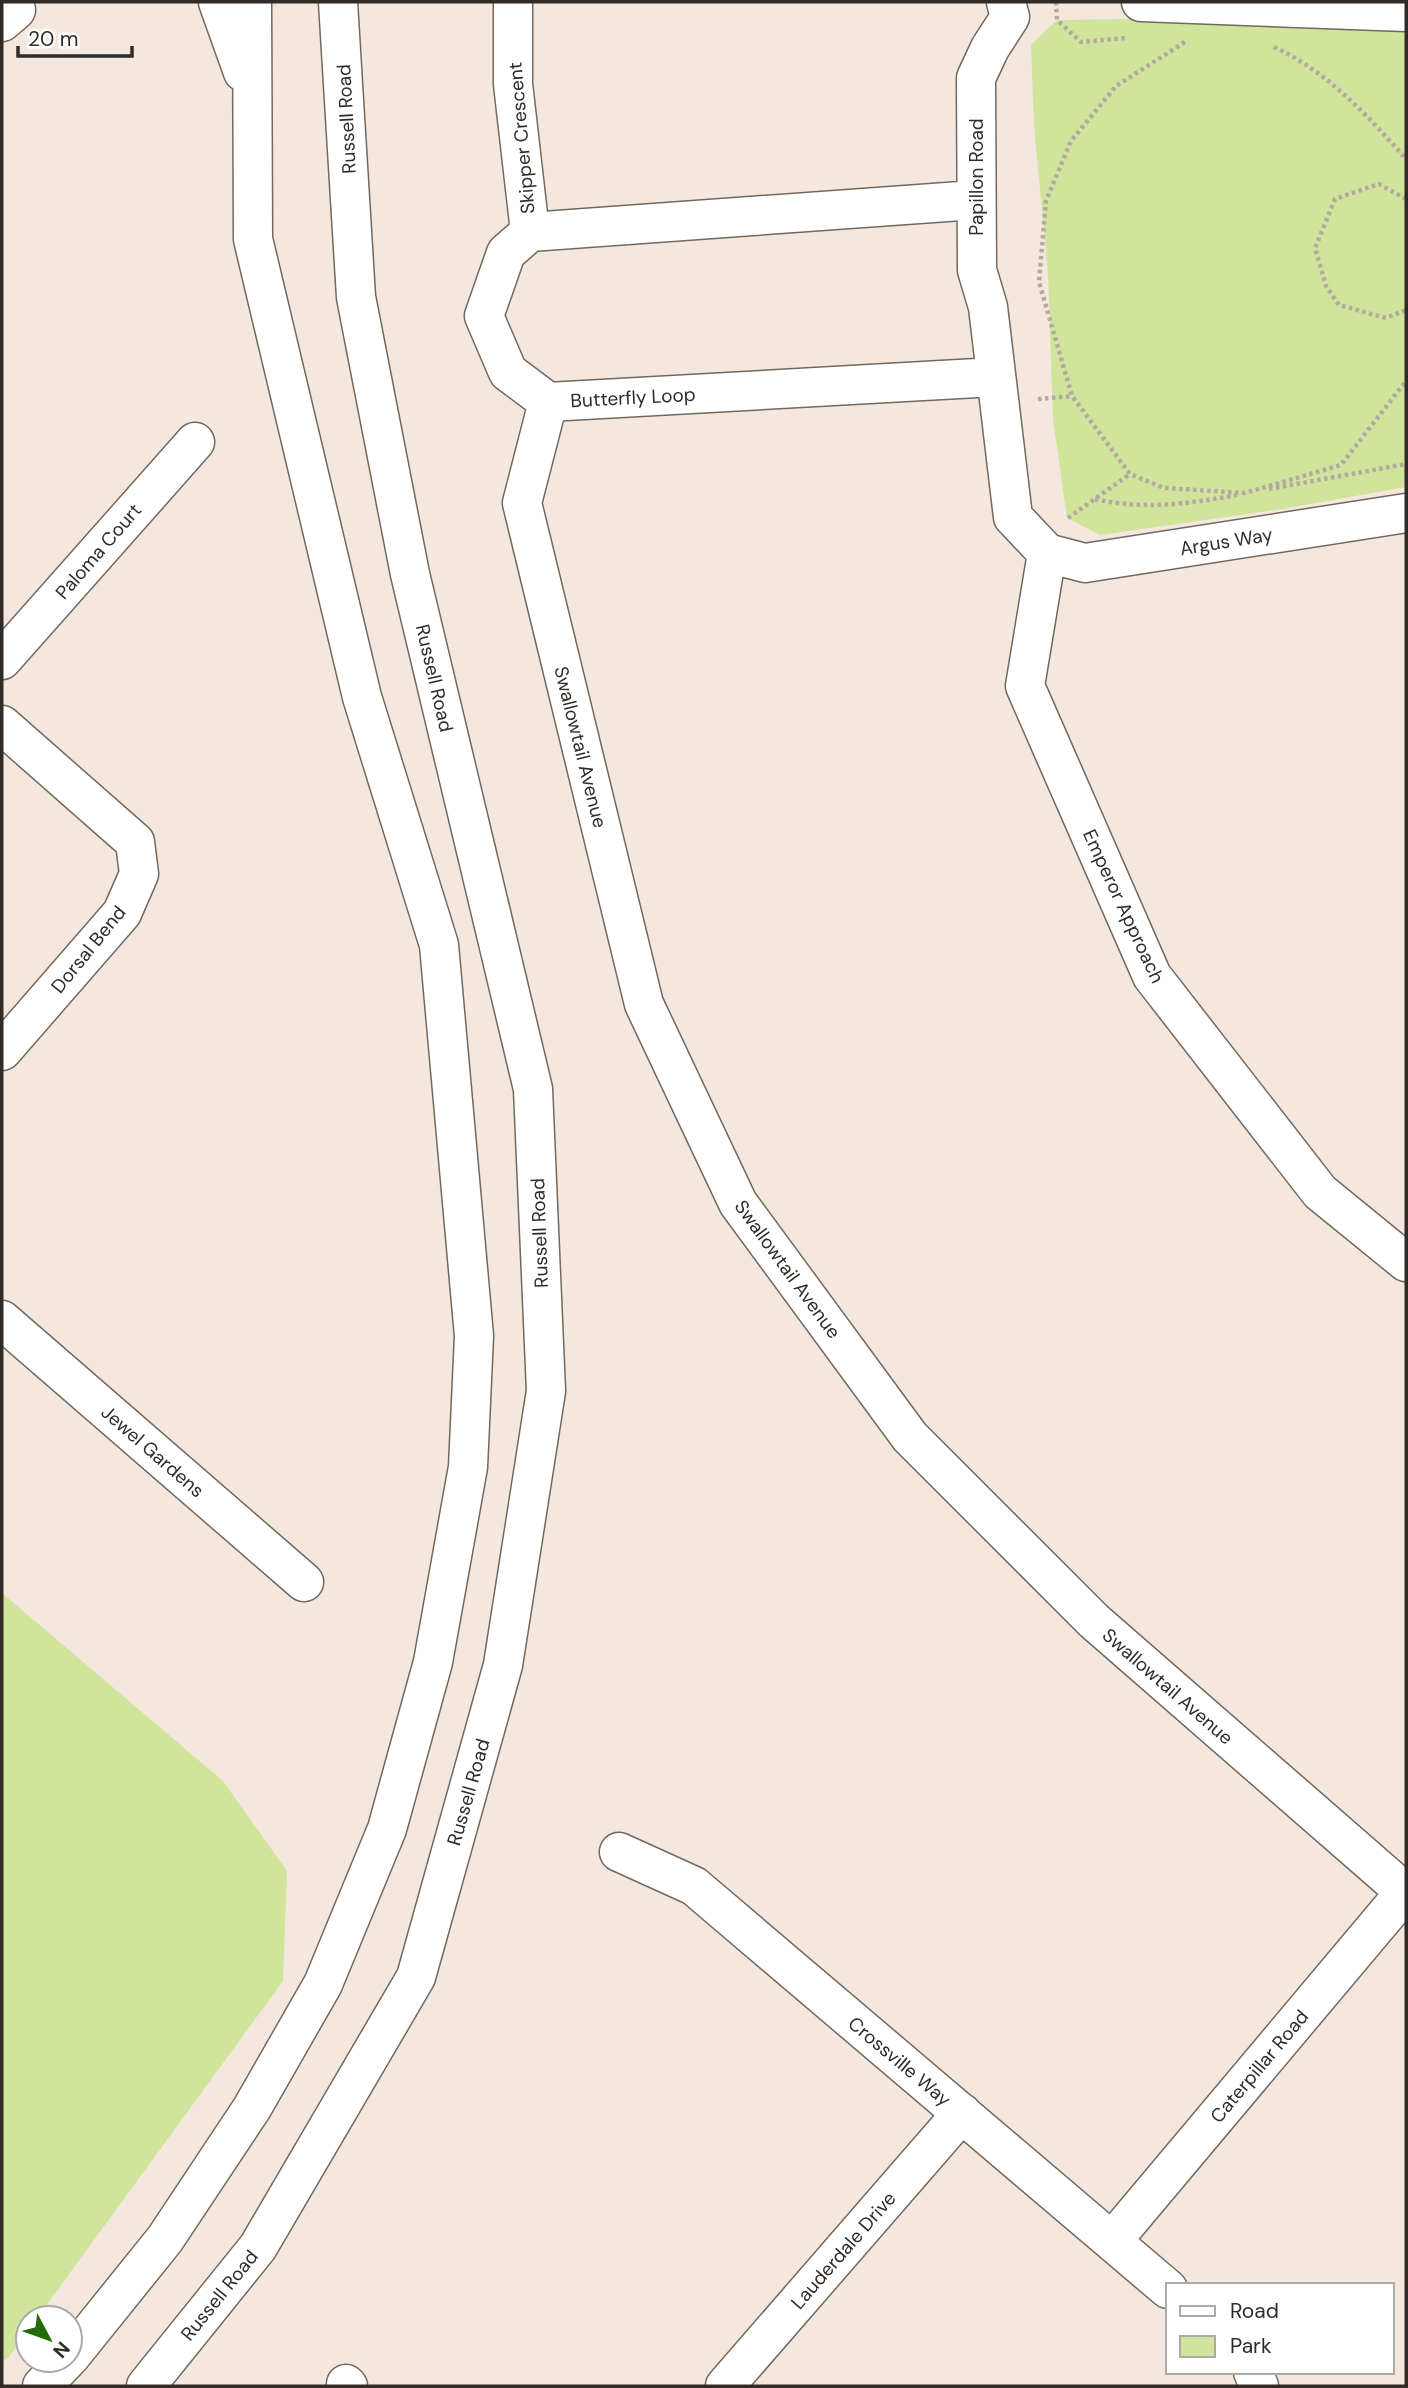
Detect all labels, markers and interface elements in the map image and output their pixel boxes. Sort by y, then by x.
scale bar [18,14,131,58]
text: 20 m [28,25,79,53]
street label: Skipper Crescent [502,61,541,215]
street label: Russell Road [331,63,362,174]
street label: Papillon Road [964,118,989,236]
street label: Butterfly Loop [570,382,696,413]
street label: Paloma Court [50,498,147,604]
street label: Argus Way [1178,522,1275,561]
street label: Russell Road [410,622,459,734]
street label: Swallowtail Avenue [548,664,613,830]
street label: Emperor Approach [1077,825,1170,987]
street label: Dorsal Bend [45,900,131,998]
street label: Russell Road [525,1178,554,1288]
street label: Swallowtail Avenue [729,1195,846,1344]
street label: Jewel Gardens [96,1400,209,1503]
street label: Swallowtail Avenue [1097,1623,1238,1750]
street label: Russell Road [441,1736,496,1848]
street label: Caterpillar Road [1205,2005,1314,2128]
street label: Crossville Way [843,2011,957,2112]
street label: Lauderdale Drive [785,2186,901,2314]
street label: Russell Road [175,2245,264,2346]
legend [1166,2283,1394,2374]
text: Road [1230,2297,1279,2325]
north arrow [14,2304,84,2374]
text: Park [1230,2332,1272,2360]
text: N [47,2336,75,2363]

